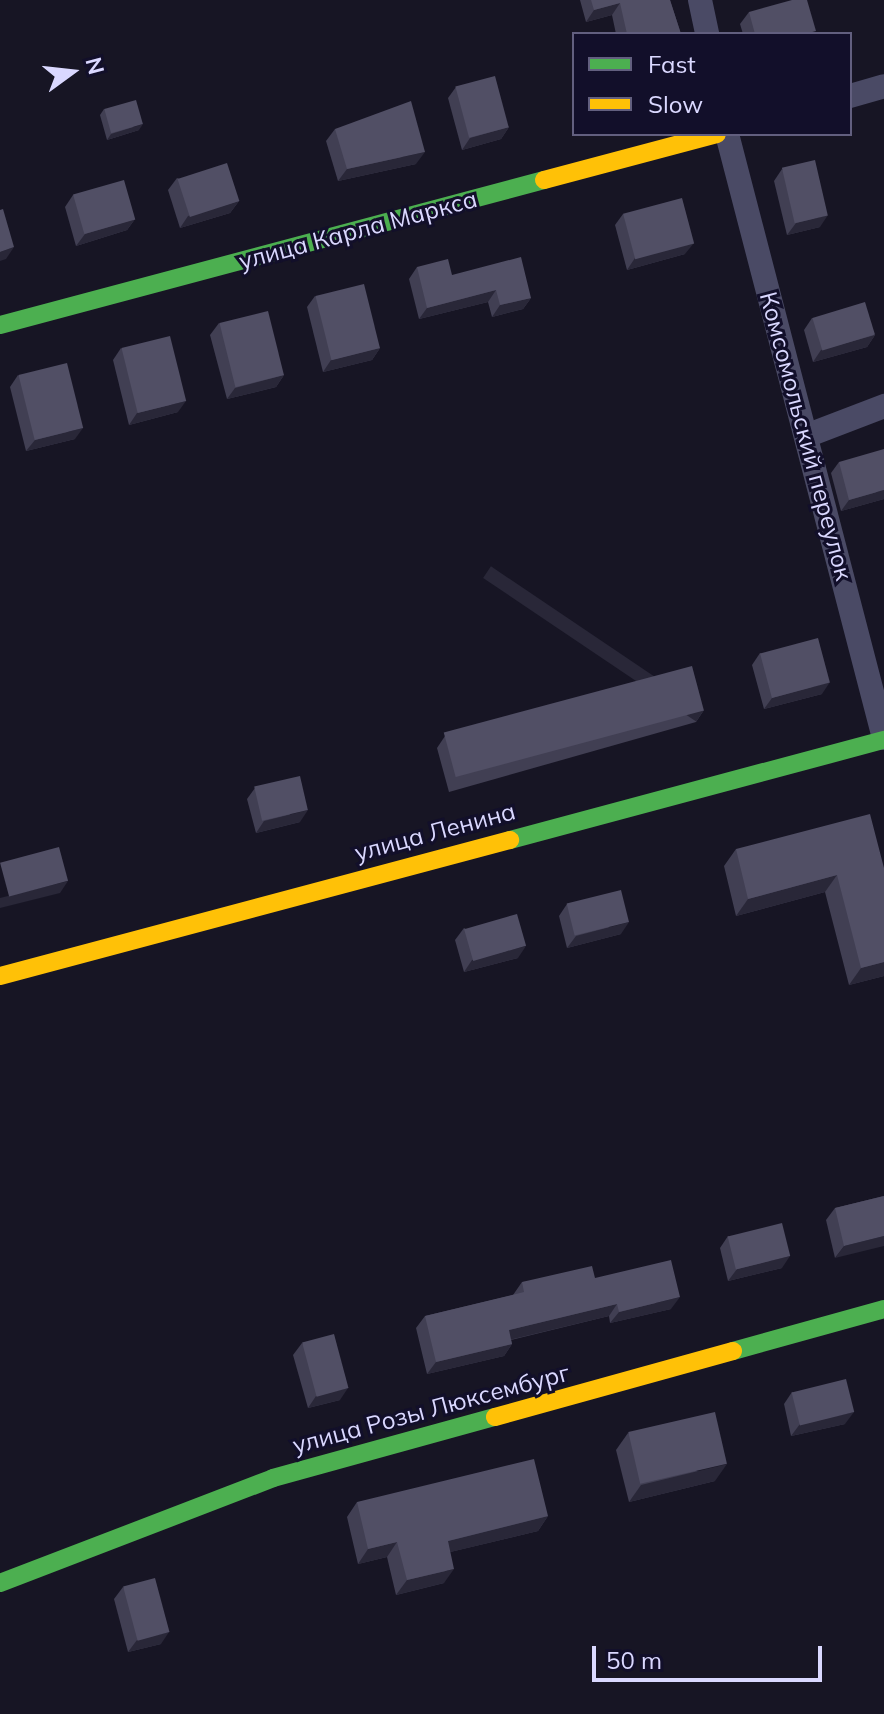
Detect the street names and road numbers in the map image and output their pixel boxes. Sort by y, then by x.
street label: улица Карла Маркса [236,184,480,276]
street label: Комсомольский переулок [754,289,858,583]
street label: улица Ленина [351,797,519,867]
street label: улица Розы Люксембург [289,1358,573,1460]

